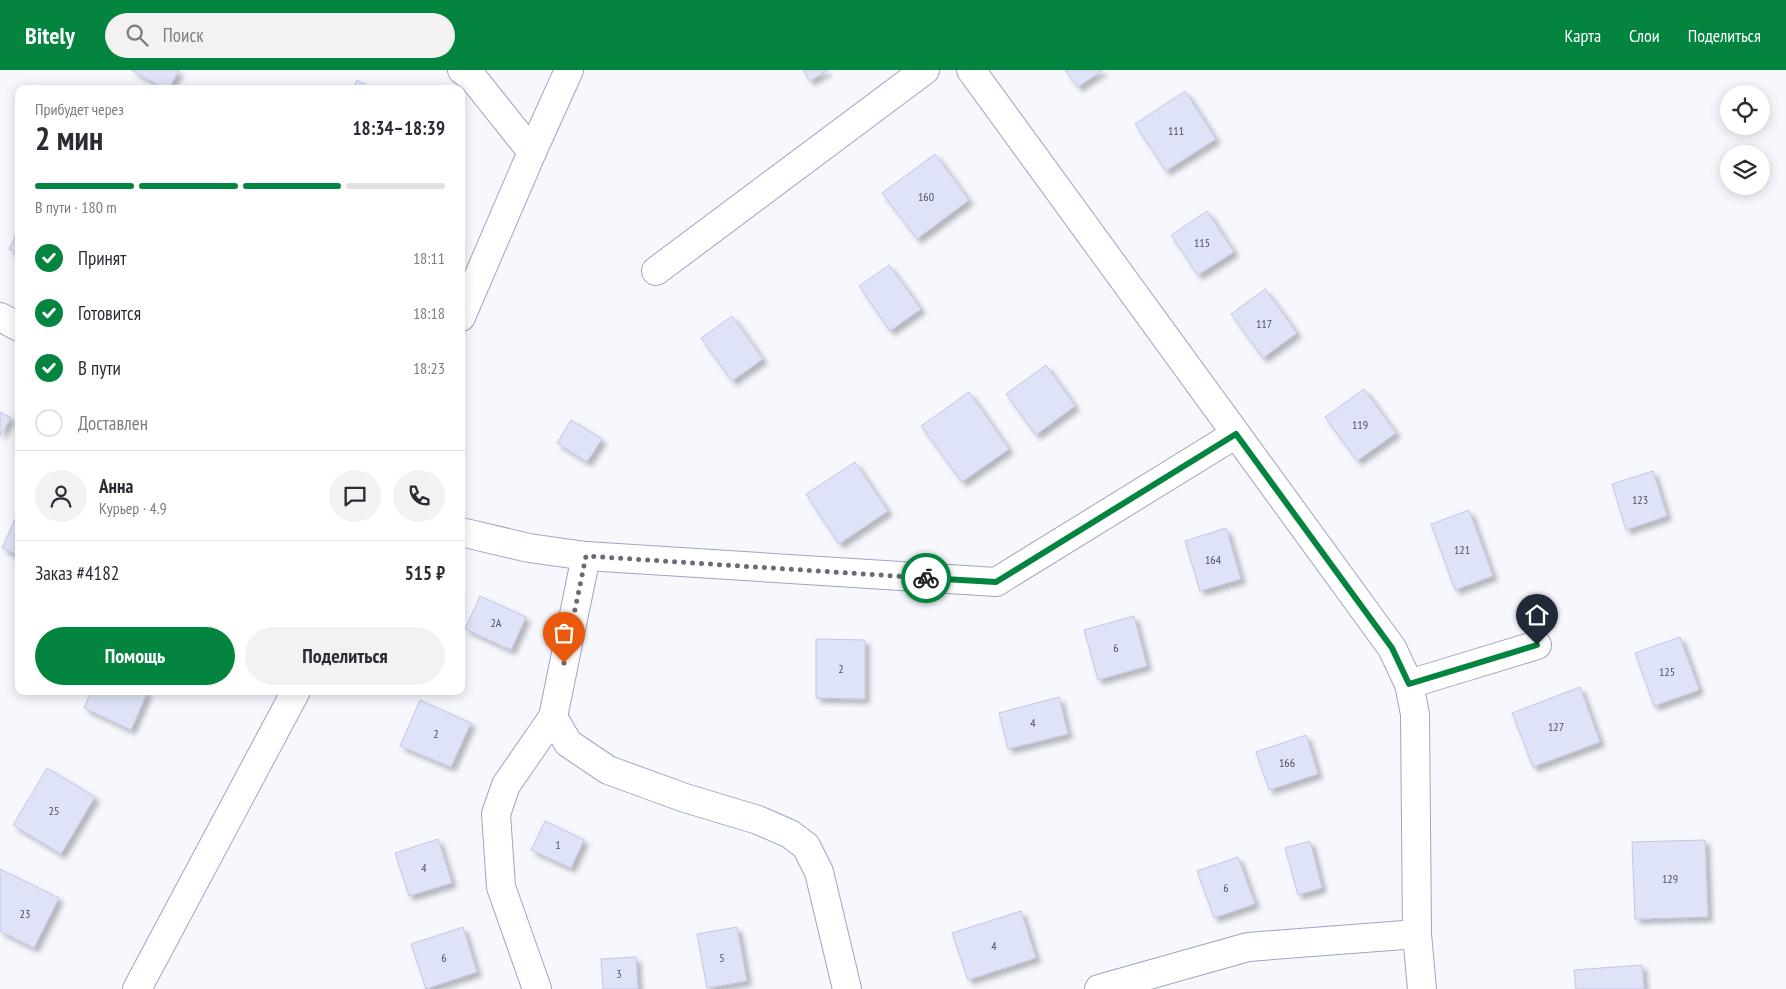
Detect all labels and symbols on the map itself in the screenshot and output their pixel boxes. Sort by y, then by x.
house number: 111 [1168,123,1184,138]
house number: 160 [918,189,934,204]
house number: 115 [1194,235,1210,250]
house number: 117 [1256,316,1272,331]
house number: 119 [1352,417,1368,432]
house number: 123 [1632,492,1648,507]
house number: 121 [1454,542,1470,557]
house number: 164 [1205,552,1222,567]
courier [901,553,951,603]
pin [1516,594,1558,645]
pin [543,612,585,663]
house number: 2А [490,615,502,630]
house number: 6 [1113,640,1119,655]
house number: 2 [838,661,844,676]
house number: 125 [1659,664,1675,679]
house number: 4 [1030,715,1036,730]
house number: 127 [1548,719,1564,734]
house number: 2 [433,726,439,741]
house number: 166 [1279,755,1295,770]
house number: 25 [49,803,59,818]
house number: 1 [555,837,561,852]
house number: 4 [421,860,427,875]
house number: 129 [1662,871,1678,886]
house number: 6 [1223,880,1229,895]
house number: 23 [20,906,30,921]
house number: 4 [991,938,997,953]
house number: 6 [441,950,447,965]
house number: 5 [719,950,725,965]
house number: 3 [616,966,622,981]

